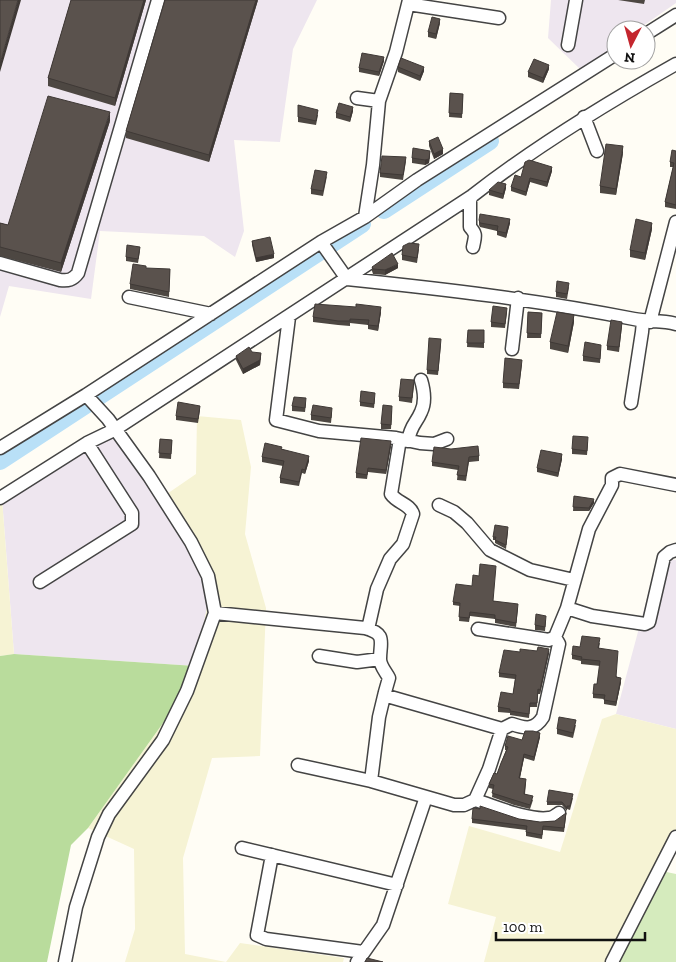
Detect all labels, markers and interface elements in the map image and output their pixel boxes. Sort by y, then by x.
north arrow [606,20,656,70]
text: N [623,48,636,66]
scale bar [496,910,645,942]
text: 100 m [503,918,542,936]

